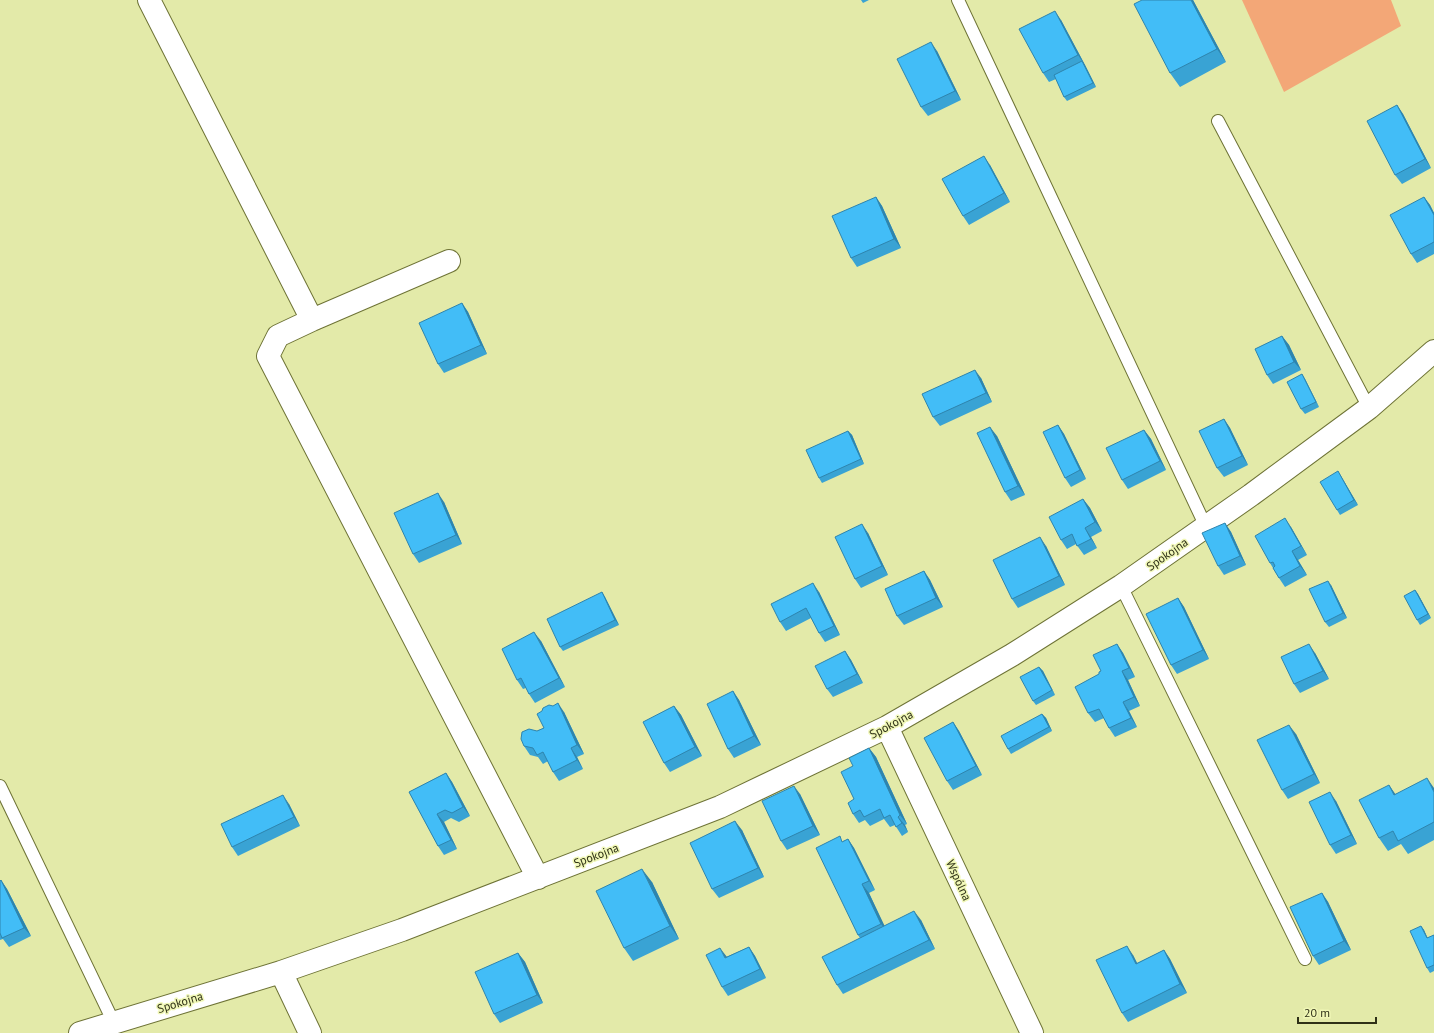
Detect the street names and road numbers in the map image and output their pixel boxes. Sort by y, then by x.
street label: Spokojna [1143,534,1191,574]
street label: Spokojna [867,706,915,742]
street label: Spokojna [571,840,621,870]
street label: Wspólna [943,857,975,903]
street label: Spokojna [155,988,205,1016]

